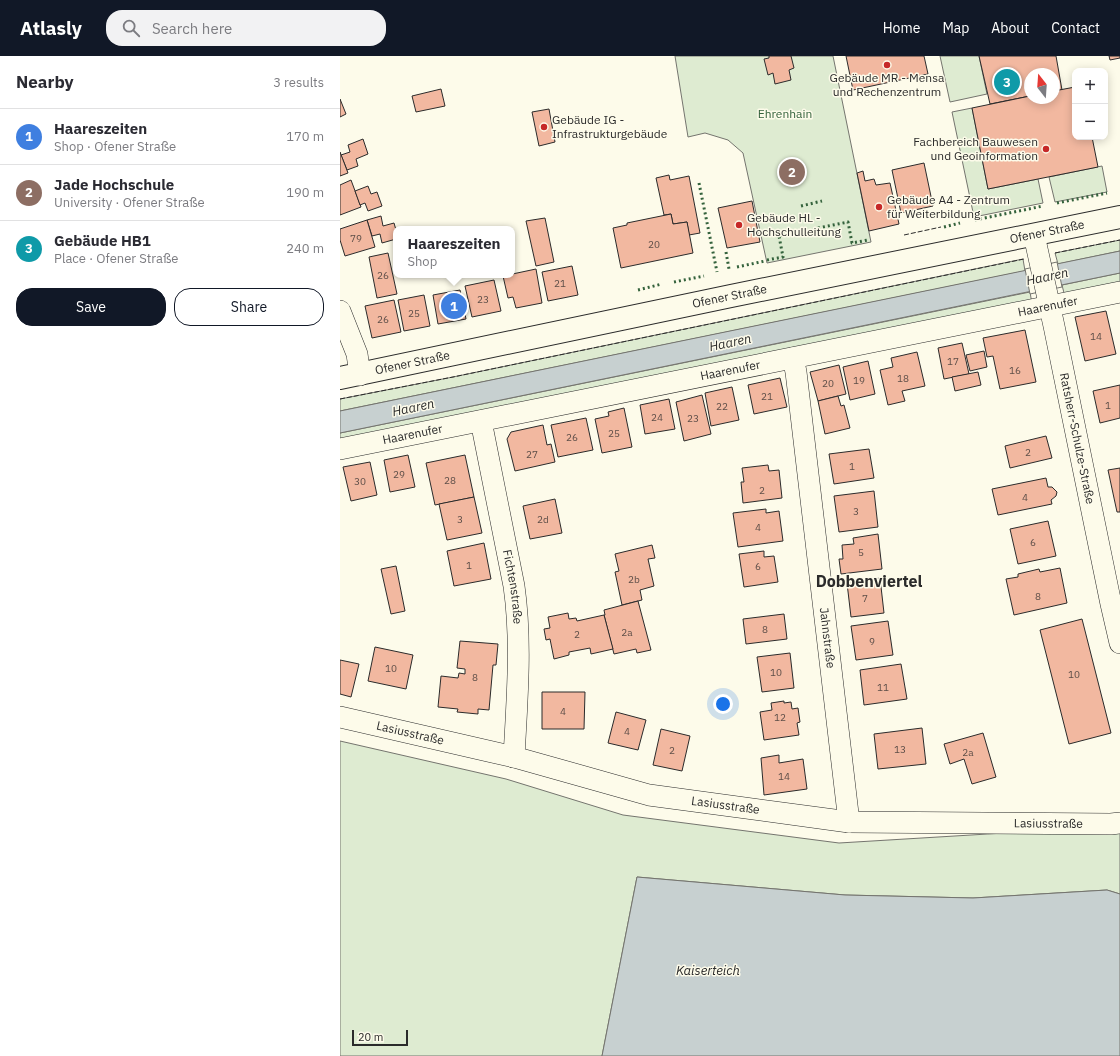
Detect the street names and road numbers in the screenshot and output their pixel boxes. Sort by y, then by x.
street label: Ofener Straße [1008,216,1086,246]
street label: Ofener Straße [691,281,768,311]
street label: Haarenufer [1016,293,1080,319]
street label: Ofener Straße [374,347,451,377]
street label: Haarenufer [699,357,762,383]
street label: Ratsherr-Schulze-Straße [1057,371,1098,506]
street label: Haarenufer [381,420,444,447]
street label: Fichtenstraße [500,548,526,625]
street label: Jahnstraße [817,606,839,669]
street label: Lasiusstraße [375,718,446,748]
street label: Lasiusstraße [690,793,761,817]
street label: Lasiusstraße [1014,815,1083,831]

